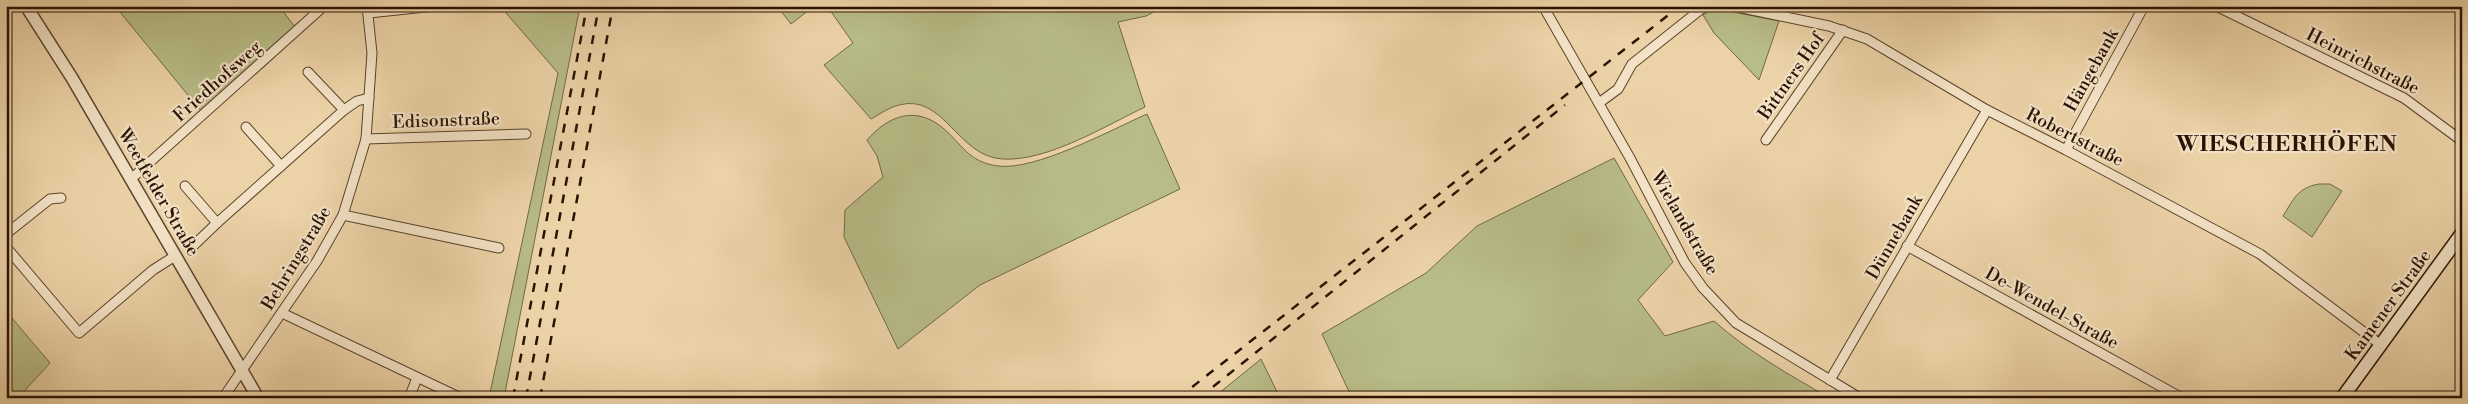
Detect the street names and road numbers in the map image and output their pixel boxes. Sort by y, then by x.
street label: Hängebank [2059,23,2125,116]
street label: Heinrichstraße [2302,23,2423,100]
street label: Bittners Hof [1752,27,1831,125]
street label: Friedhofsweg [168,35,267,127]
street label: Robertstraße [2022,103,2128,172]
street label: Edisonstraße [392,107,500,134]
street label: Weetfelder Straße [112,123,204,260]
street label: Wielandstraße [1645,166,1724,279]
street label: Dünnebank [1861,189,1929,284]
street label: Behringstraße [256,202,336,315]
street label: Kamener Straße [2340,245,2436,365]
street label: De-Wendel-Straße [1981,262,2123,355]

